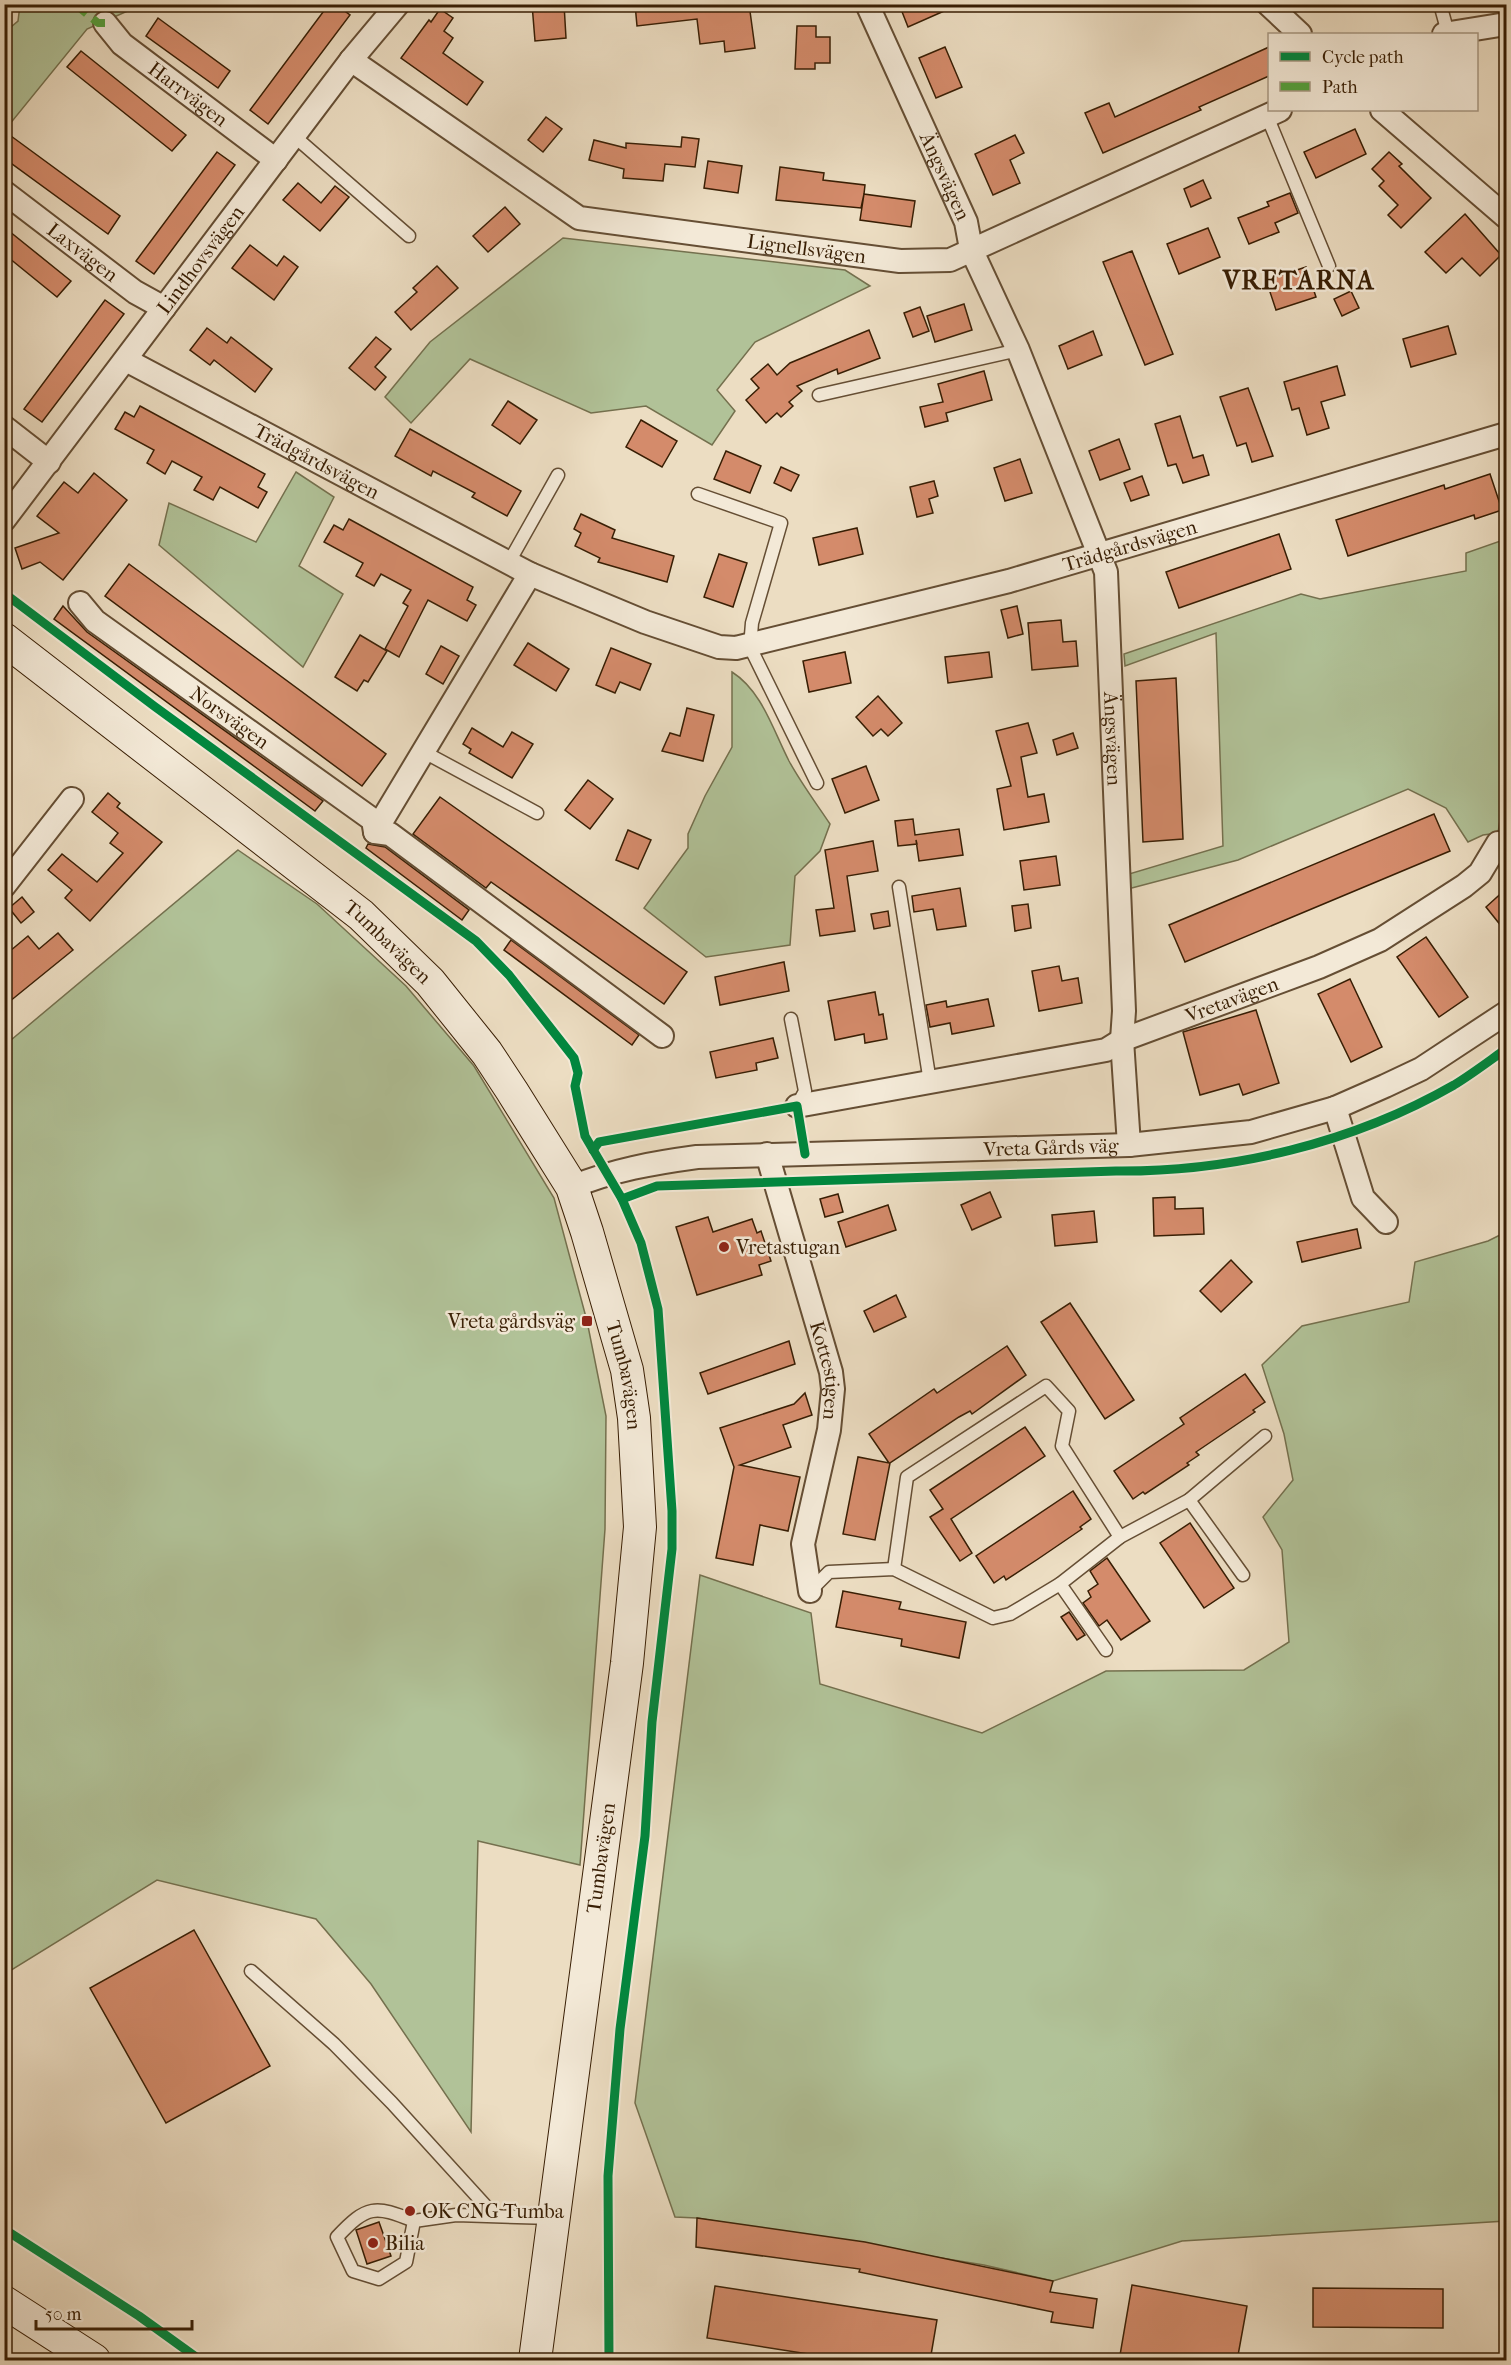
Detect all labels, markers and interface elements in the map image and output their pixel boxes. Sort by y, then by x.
legend [1268,33,1478,111]
text: Cycle path [1322,47,1403,68]
street label: Harrvägen [144,57,233,131]
text: Path [1322,77,1358,98]
street label: Ängsvägen [915,127,975,224]
street label: Lindhovsvägen [152,201,249,319]
street label: Laxvägen [43,218,123,287]
street label: Lignellsvägen [746,229,868,268]
district label: VRETARNA [1222,265,1375,296]
street label: Trädgårdsvägen [250,419,384,504]
street label: Trädgårdsvägen [1060,514,1200,576]
street label: Norsvägen [186,681,274,754]
street label: Ängsvägen [1099,690,1126,787]
street label: Tumbavägen [340,895,436,989]
street label: Vretavägen [1181,971,1282,1027]
street label: Vreta Gårds väg [982,1134,1119,1161]
place label: Vretastugan [735,1236,840,1259]
marker: Vretastugan [717,1240,731,1254]
place label: Vreta gårdsväg [447,1310,575,1333]
marker: Vreta gårdsväg [580,1314,594,1328]
street label: Tumbavägen [602,1318,646,1431]
street label: Kottestigen [805,1318,845,1422]
street label: Tumbavägen [582,1801,620,1915]
place label: OK CNG Tumba [422,2200,565,2223]
marker: OK CNG Tumba [403,2204,417,2218]
place label: Bilia [385,2232,425,2255]
marker: Bilia [366,2236,380,2250]
scale bar [36,2293,192,2331]
text: 50 m [45,2304,82,2325]

